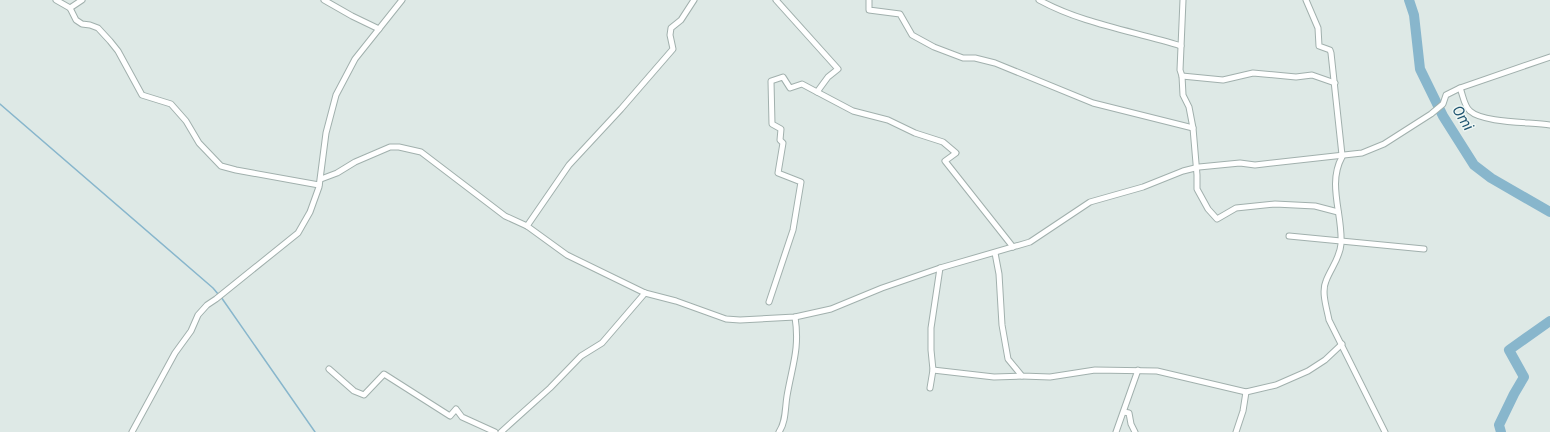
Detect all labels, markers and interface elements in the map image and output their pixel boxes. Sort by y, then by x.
water label: Omi [1448,102,1478,134]

